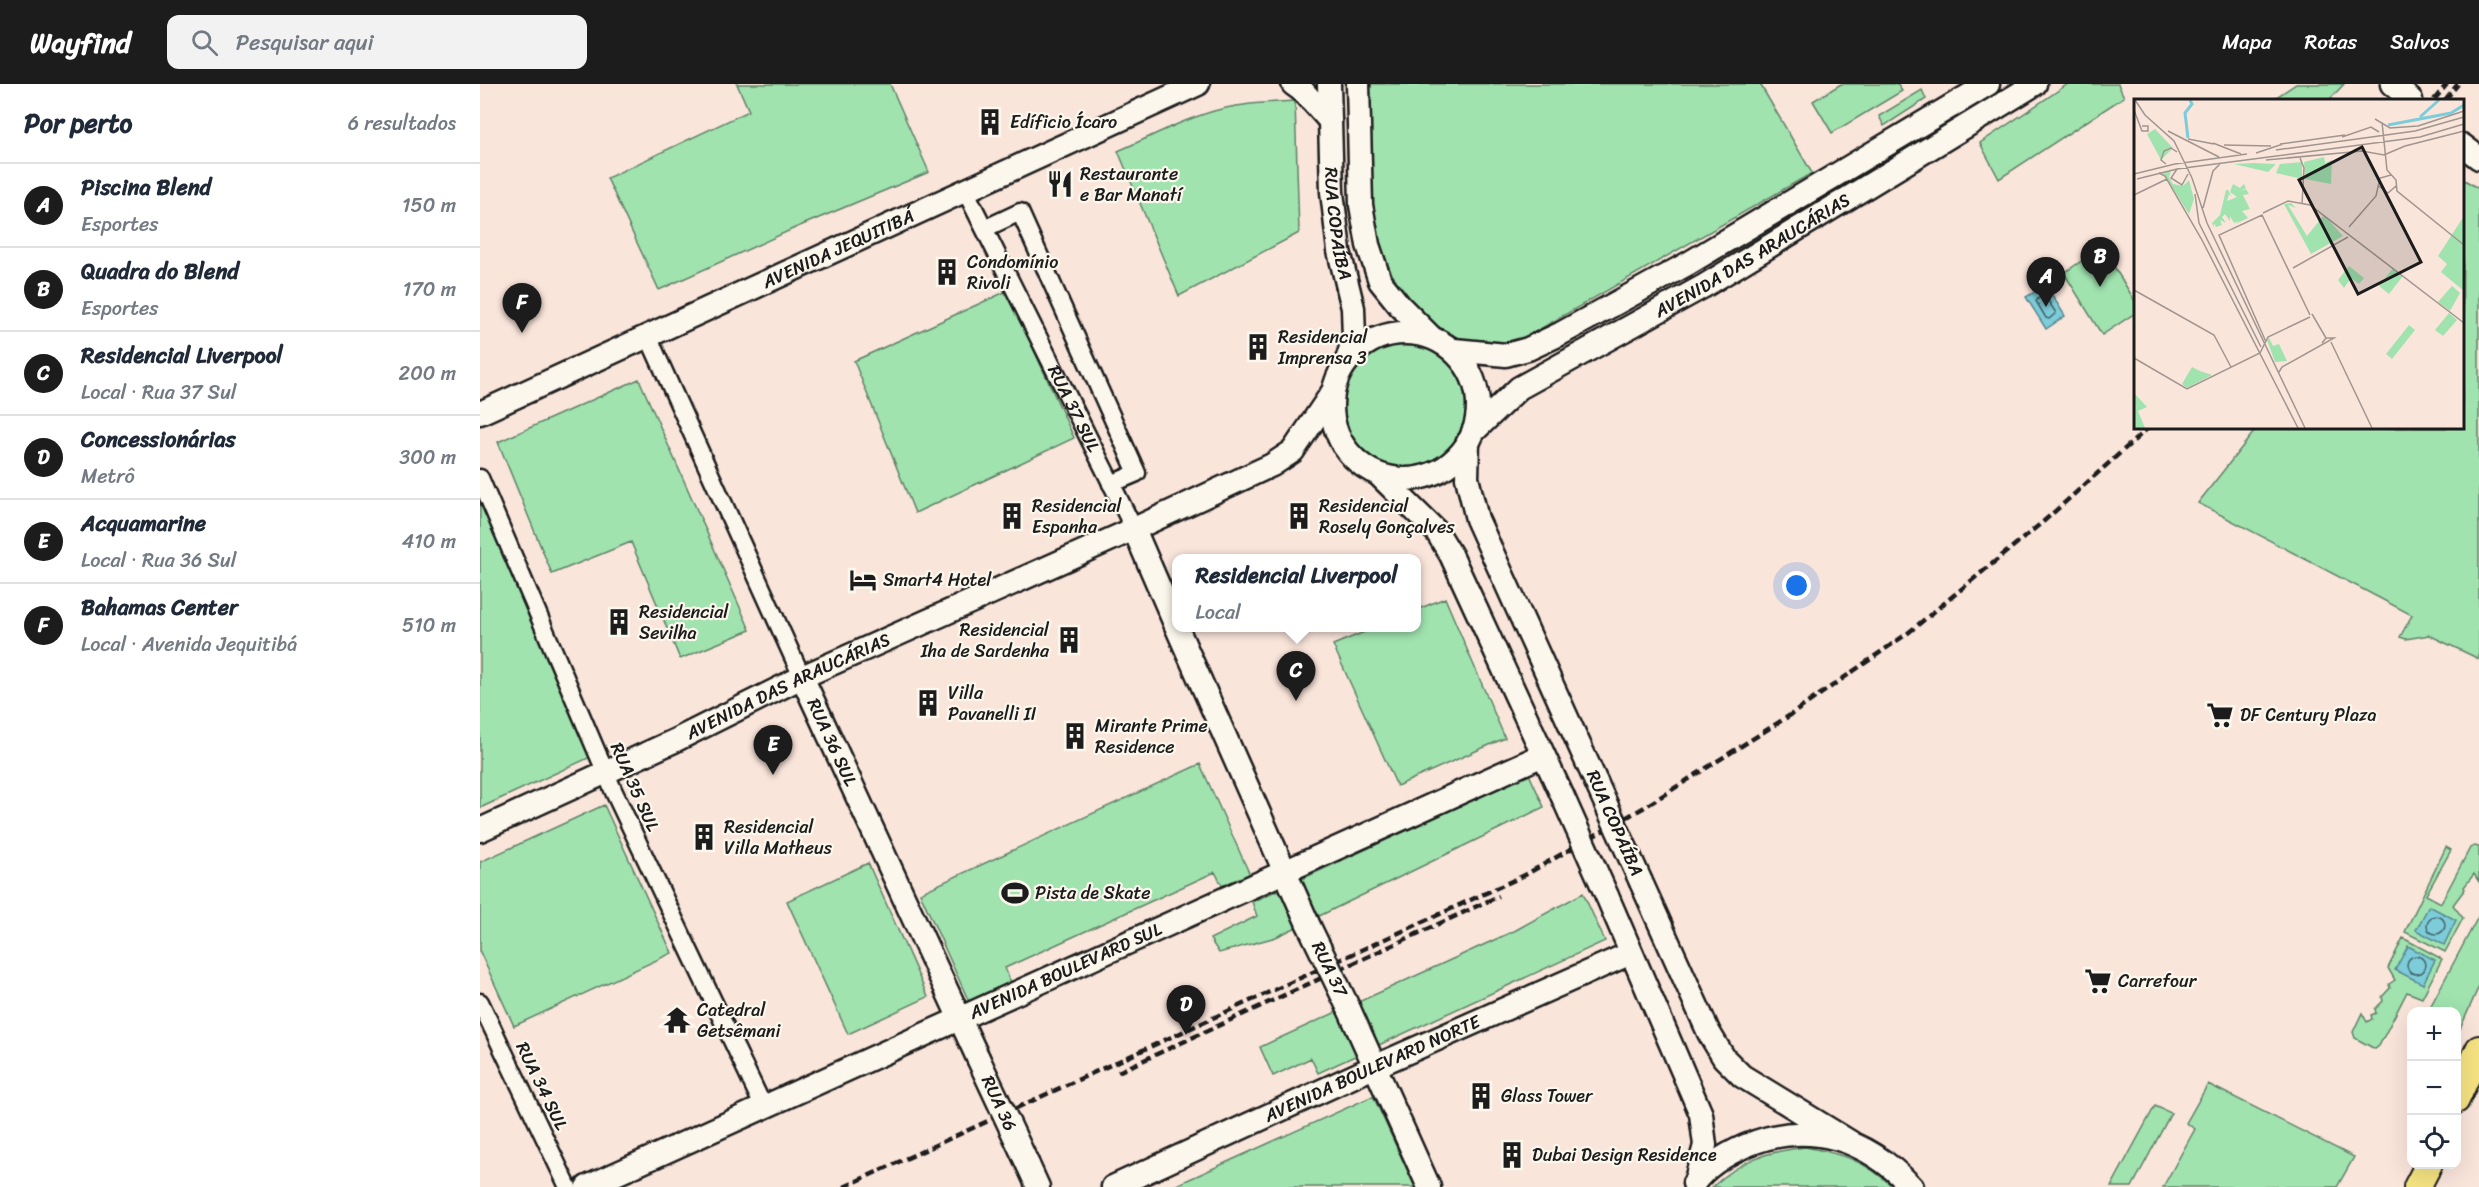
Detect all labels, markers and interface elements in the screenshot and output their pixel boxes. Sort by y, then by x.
search box [167,15,587,69]
text: Wayfind [30,18,131,67]
text: Pesquisar aqui [236,23,374,62]
text: Mapa [2222,23,2271,61]
text: Rotas [2304,23,2357,61]
text: Salvos [2390,23,2449,61]
icon: search [188,26,221,59]
inset map [2134,99,2464,429]
text: Por perto [24,100,132,146]
text: 6 resultados [348,106,456,141]
place label: Edíficio Ícaro [1010,106,1117,138]
building icon: Edíficio Ícaro [975,107,1005,137]
place label: Restaurante e Bar Manatí [1080,158,1184,211]
street label: RUA COPAÍBA [1315,167,1362,283]
text: Piscina Blend [81,168,211,207]
restaurant icon: Restaurante e Bar Manatí [1045,169,1075,199]
street label: AVENIDA DAS ARAUCÁRIAS [1648,184,1857,327]
text: A [37,188,50,223]
text: 150 m [402,188,456,223]
street label: AVENIDA JEQUITIBÁ [756,199,922,298]
text: Esportes [81,207,158,242]
pin: B [2080,238,2120,287]
place label: Condomínio Rivoli [967,246,1058,299]
text: Quadra do Blend [81,252,239,291]
building icon: Condomínio Rivoli [932,257,962,287]
pin: A [2026,258,2066,307]
text: B [37,272,50,307]
text: 170 m [403,272,456,307]
pin: F [502,284,542,333]
text: Esportes [81,291,158,326]
place label: Residencial Imprensa 3 [1277,321,1368,374]
building icon: Residencial Imprensa 3 [1243,332,1273,362]
text: Residencial Liverpool [81,336,283,375]
text: C [37,356,50,391]
text: 200 m [399,356,456,391]
street label: RUA 37 SUL [1039,359,1110,459]
text: Local · Rua 37 Sul [81,375,237,410]
text: Concessionárias [81,420,236,459]
text: D [38,440,49,475]
text: 300 m [399,440,456,475]
text: Metrô [81,459,135,494]
place label: Residencial Espanha [1032,490,1122,543]
place label: Residencial Rosely Gonçalves [1319,490,1455,543]
building icon: Residencial Espanha [997,501,1027,531]
building icon: Residencial Rosely Gonçalves [1284,501,1314,531]
text: Acquamarine [81,504,206,543]
text: E [38,524,49,559]
text: 410 m [402,524,456,559]
text: Local · Rua 36 Sul [81,543,237,578]
popup [1172,554,1421,632]
text: Residencial Liverpool [1196,556,1397,595]
place label: Smart4 Hotel [883,564,992,596]
hotel icon: Smart4 Hotel [848,565,878,595]
your location [1782,571,1811,600]
text: Bahamas Center [81,588,238,627]
text: Local [1196,595,1241,630]
place label: Residencial Sevilha [639,596,729,649]
building icon: Residencial Sevilha [604,607,634,637]
text: F [38,608,49,643]
text: 510 m [402,608,456,643]
place label: Residencial Iha de Sardenha [920,614,1050,667]
building icon: Residencial Iha de Sardenha [1054,625,1084,655]
text: Local · Avenida Jequitibá [81,627,297,662]
street label: AVENIDA DAS ARAUCÁRIAS [682,628,894,746]
pin: C [1276,652,1316,701]
place label: Villa Pavanelli II [948,677,1037,730]
building icon: Villa Pavanelli II [913,688,943,718]
street label: RUA 36 SUL [798,693,867,792]
place label: DF Century Plaza [2240,699,2377,731]
supermarket icon: DF Century Plaza [2205,700,2235,730]
place label: Mirante Prime Residence [1095,710,1208,763]
building icon: Mirante Prime Residence [1060,721,1090,751]
pin: E [754,726,792,775]
street label: RUA 35 SUL [601,737,669,837]
street label: RUA COPAÍBA [1577,765,1653,881]
place label: Residencial Villa Matheus [724,811,833,864]
building icon: Residencial Villa Matheus [689,822,719,852]
place label: Pista de Skate [1035,877,1151,909]
sports icon: Pista de Skate [1000,878,1030,908]
street label: AVENIDA BOULEVARD SUL [963,913,1168,1029]
street label: RUA 37 [1303,936,1358,1004]
place label: Carrefour [2118,965,2198,997]
supermarket icon: Carrefour [2083,966,2113,996]
pin: D [1166,986,1206,1035]
place label: Catedral Getsêmani [697,994,781,1047]
temple icon: Catedral Getsêmani [662,1005,692,1035]
street label: AVENIDA BOULEVARD NORTE [1258,1005,1486,1132]
map controls [2407,1007,2461,1169]
button: + [2407,1007,2461,1061]
street label: RUA 34 SUL [507,1036,578,1136]
button: − [2407,1061,2461,1115]
street label: RUA 36 [972,1070,1026,1137]
place label: Glass Tower [1501,1080,1594,1112]
building icon: Glass Tower [1466,1081,1496,1111]
button: locate [2407,1115,2461,1169]
place label: Dubai Design Residence [1532,1139,1717,1171]
building icon: Dubai Design Residence [1497,1140,1527,1170]

